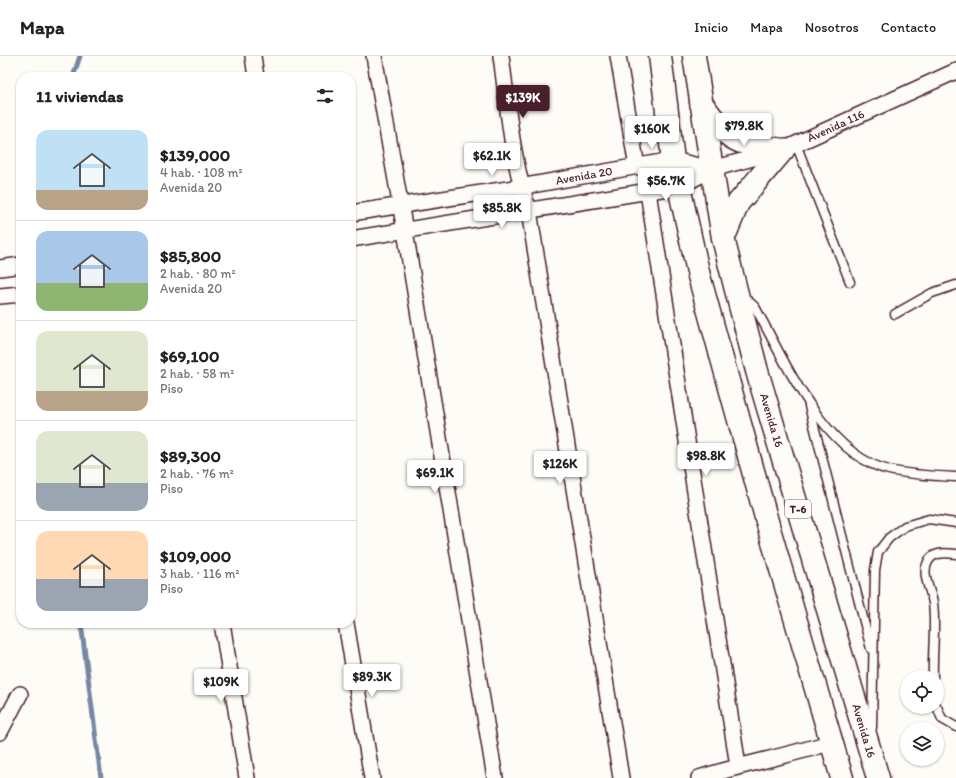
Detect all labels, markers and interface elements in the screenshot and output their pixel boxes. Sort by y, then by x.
text: Mapa [20,16,64,39]
text: Inicio [694,19,728,36]
text: Mapa [750,19,783,36]
text: Nosotros [805,19,859,36]
text: Contacto [881,19,936,36]
icon: filters [314,85,336,107]
pin: $139K [495,85,551,119]
text: 11 viviendas [36,86,124,106]
text: $139K [506,90,540,105]
street label: Avenida 116 [805,107,867,145]
pin: $79.8K [711,113,777,147]
pin: $160K [624,116,680,150]
text: $79.8K [725,118,763,133]
text: $160K [634,121,670,136]
pin: $62.1K [459,143,525,177]
text: $139,000 [160,145,230,165]
icon: home [68,146,116,194]
text: $62.1K [473,148,511,163]
street label: Avenida 20 [555,164,614,188]
text: 4 hab. · 108 m² [160,165,243,180]
pin: $56.7K [633,168,699,202]
text: $56.7K [647,173,685,188]
text: Avenida 20 [160,180,222,195]
pin: $85.8K [469,195,535,229]
text: $85.8K [482,200,522,215]
text: $85,800 [160,246,221,266]
icon: home [68,247,116,295]
text: 2 hab. · 80 m² [160,266,236,281]
text: Avenida 20 [160,281,222,296]
text: $69,100 [160,346,219,366]
icon: home [68,347,116,395]
text: 2 hab. · 58 m² [160,366,234,381]
text: Piso [160,381,183,396]
street label: Avenida 16 [757,392,786,449]
pin: $98.8K [673,443,739,477]
text: $89,300 [160,446,221,466]
icon: home [68,447,116,495]
text: $98.8K [686,448,726,463]
pin: $126K [532,451,588,485]
text: $126K [543,456,577,471]
pin: $69.1K [402,460,468,494]
text: $69.1K [416,465,454,480]
text: 2 hab. · 76 m² [160,466,234,481]
text: Piso [160,481,183,496]
road number: T-6 [785,500,811,518]
text: $109,000 [160,546,231,566]
icon: home [68,547,116,595]
text: 3 hab. · 116 m² [160,566,240,581]
text: Piso [160,581,183,596]
pin: $89.3K [339,664,405,698]
pin: $109K [193,669,249,703]
text: $89.3K [352,669,392,684]
map controls [900,670,944,766]
button: locate [900,670,944,714]
text: $109K [203,674,239,689]
street label: Avenida 16 [849,702,879,760]
button: layers [900,722,944,766]

